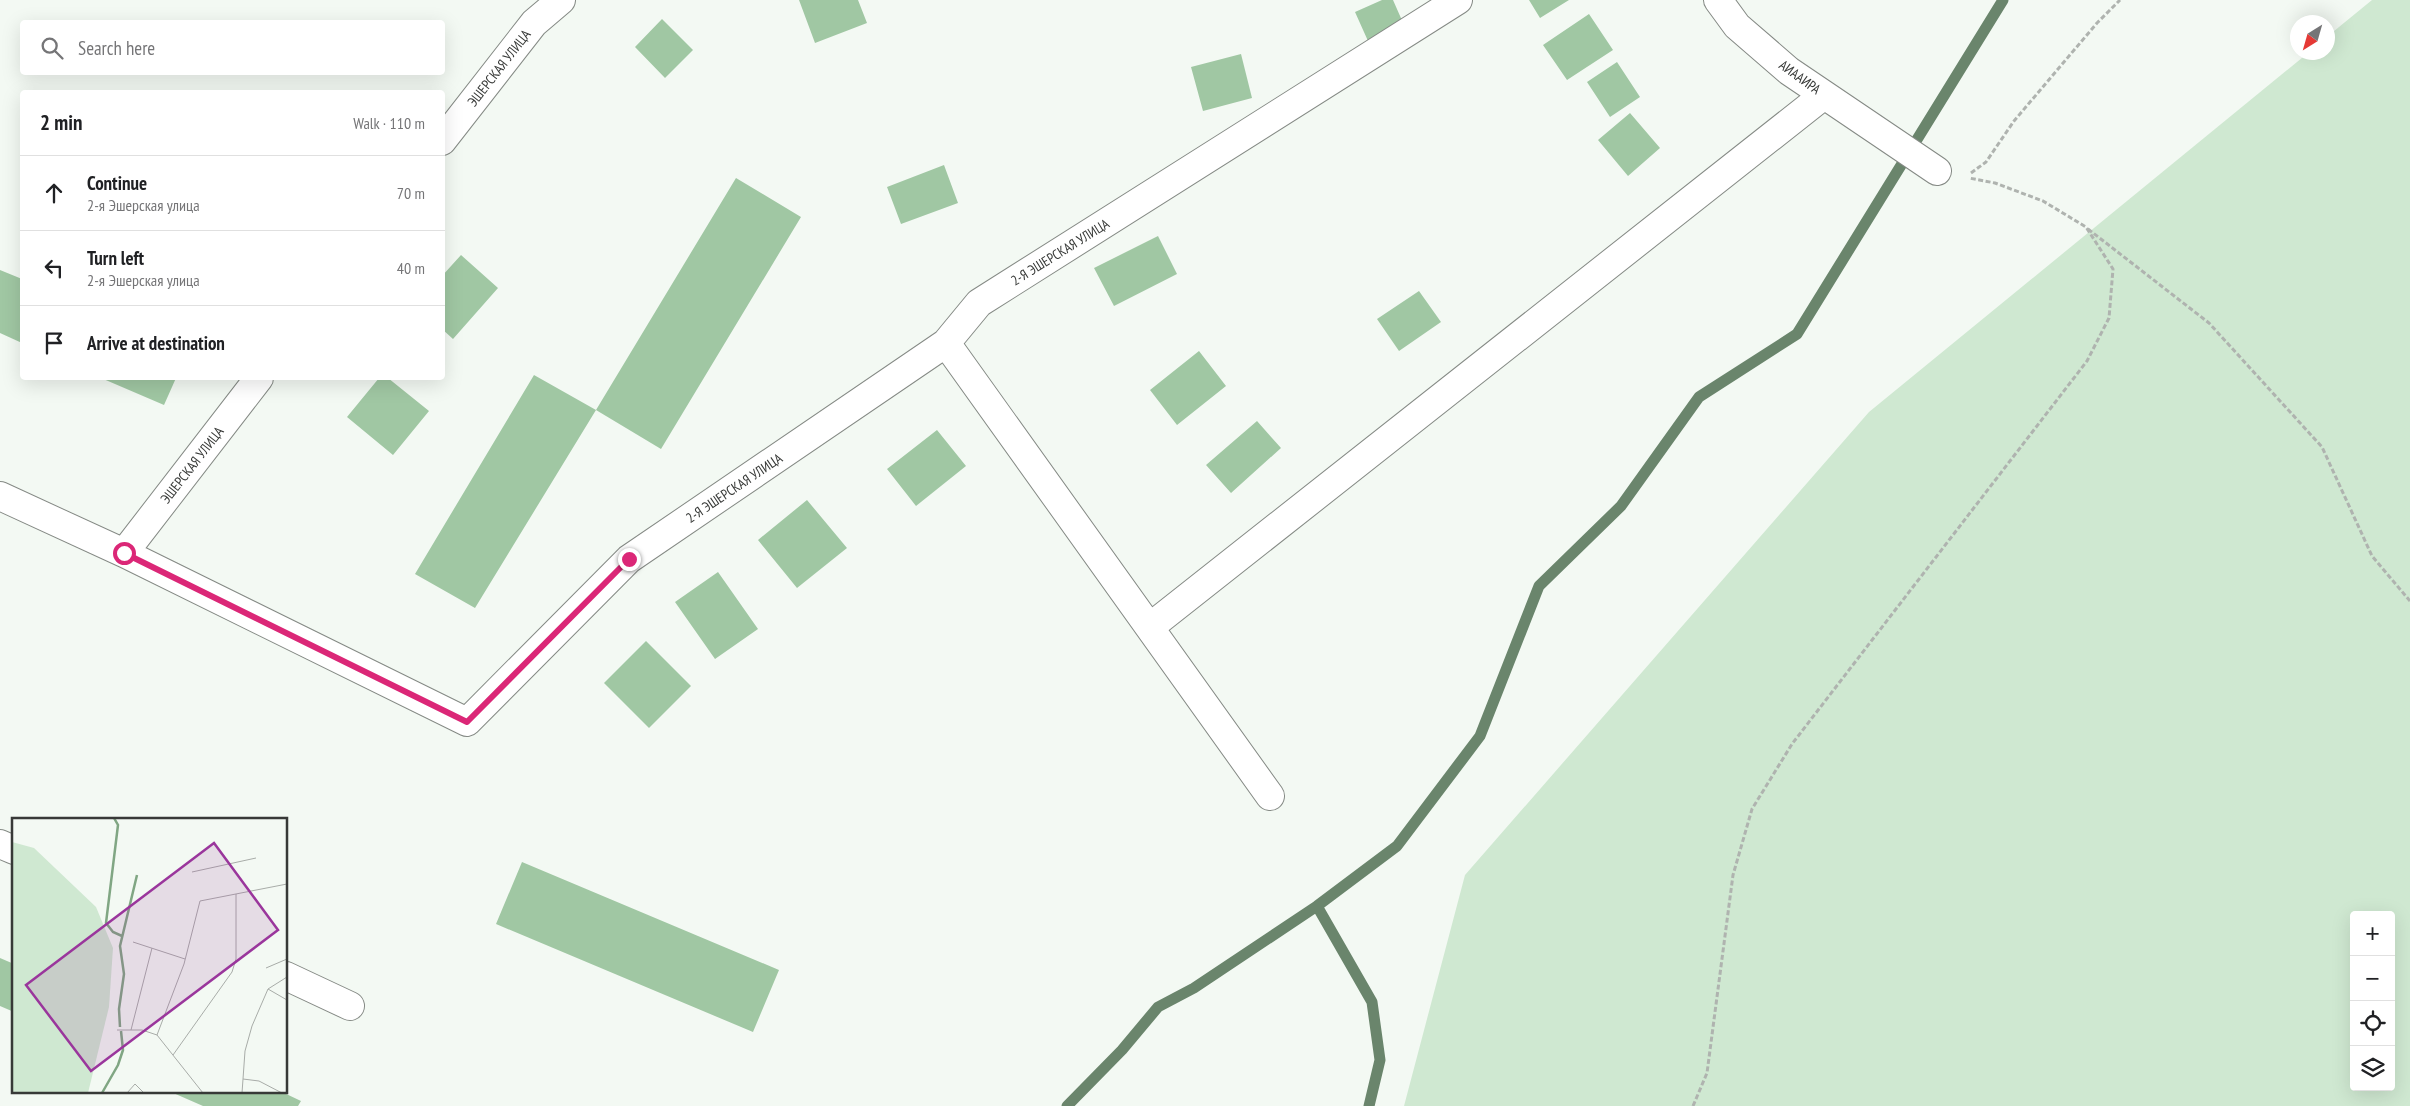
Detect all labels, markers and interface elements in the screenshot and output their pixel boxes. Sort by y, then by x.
north arrow [2290,15,2335,60]
search box [20,20,445,75]
street label: ЭШЕРСКАЯ УЛИЦА [463,26,535,110]
icon: search [38,34,66,62]
text: Search here [78,36,155,60]
street label: АИААИРА [1776,56,1825,98]
text: 2 min [40,109,82,136]
text: Walk · 110 m [353,113,425,133]
text: Continue [87,171,147,195]
icon: ahead [40,179,68,207]
text: 70 m [397,183,425,203]
text: 2-я Эшерская улица [87,195,200,215]
street label: 2-Я ЭШЕРСКАЯ УЛИЦА [1008,214,1113,289]
text: Turn left [87,246,144,270]
icon: left [40,254,68,282]
text: 40 m [397,258,425,278]
text: 2-я Эшерская улица [87,270,200,290]
icon: arrive [40,329,68,357]
text: Arrive at destination [87,331,225,355]
street label: ЭШЕРСКАЯ УЛИЦА [156,423,228,507]
street label: 2-Я ЭШЕРСКАЯ УЛИЦА [682,449,786,527]
route start [113,542,136,565]
route end [618,548,641,571]
inset map [12,818,288,1094]
map controls [2350,911,2395,1091]
button: + [2350,911,2395,956]
button: − [2350,956,2395,1001]
button: locate [2350,1001,2395,1046]
button: layers [2350,1046,2395,1091]

